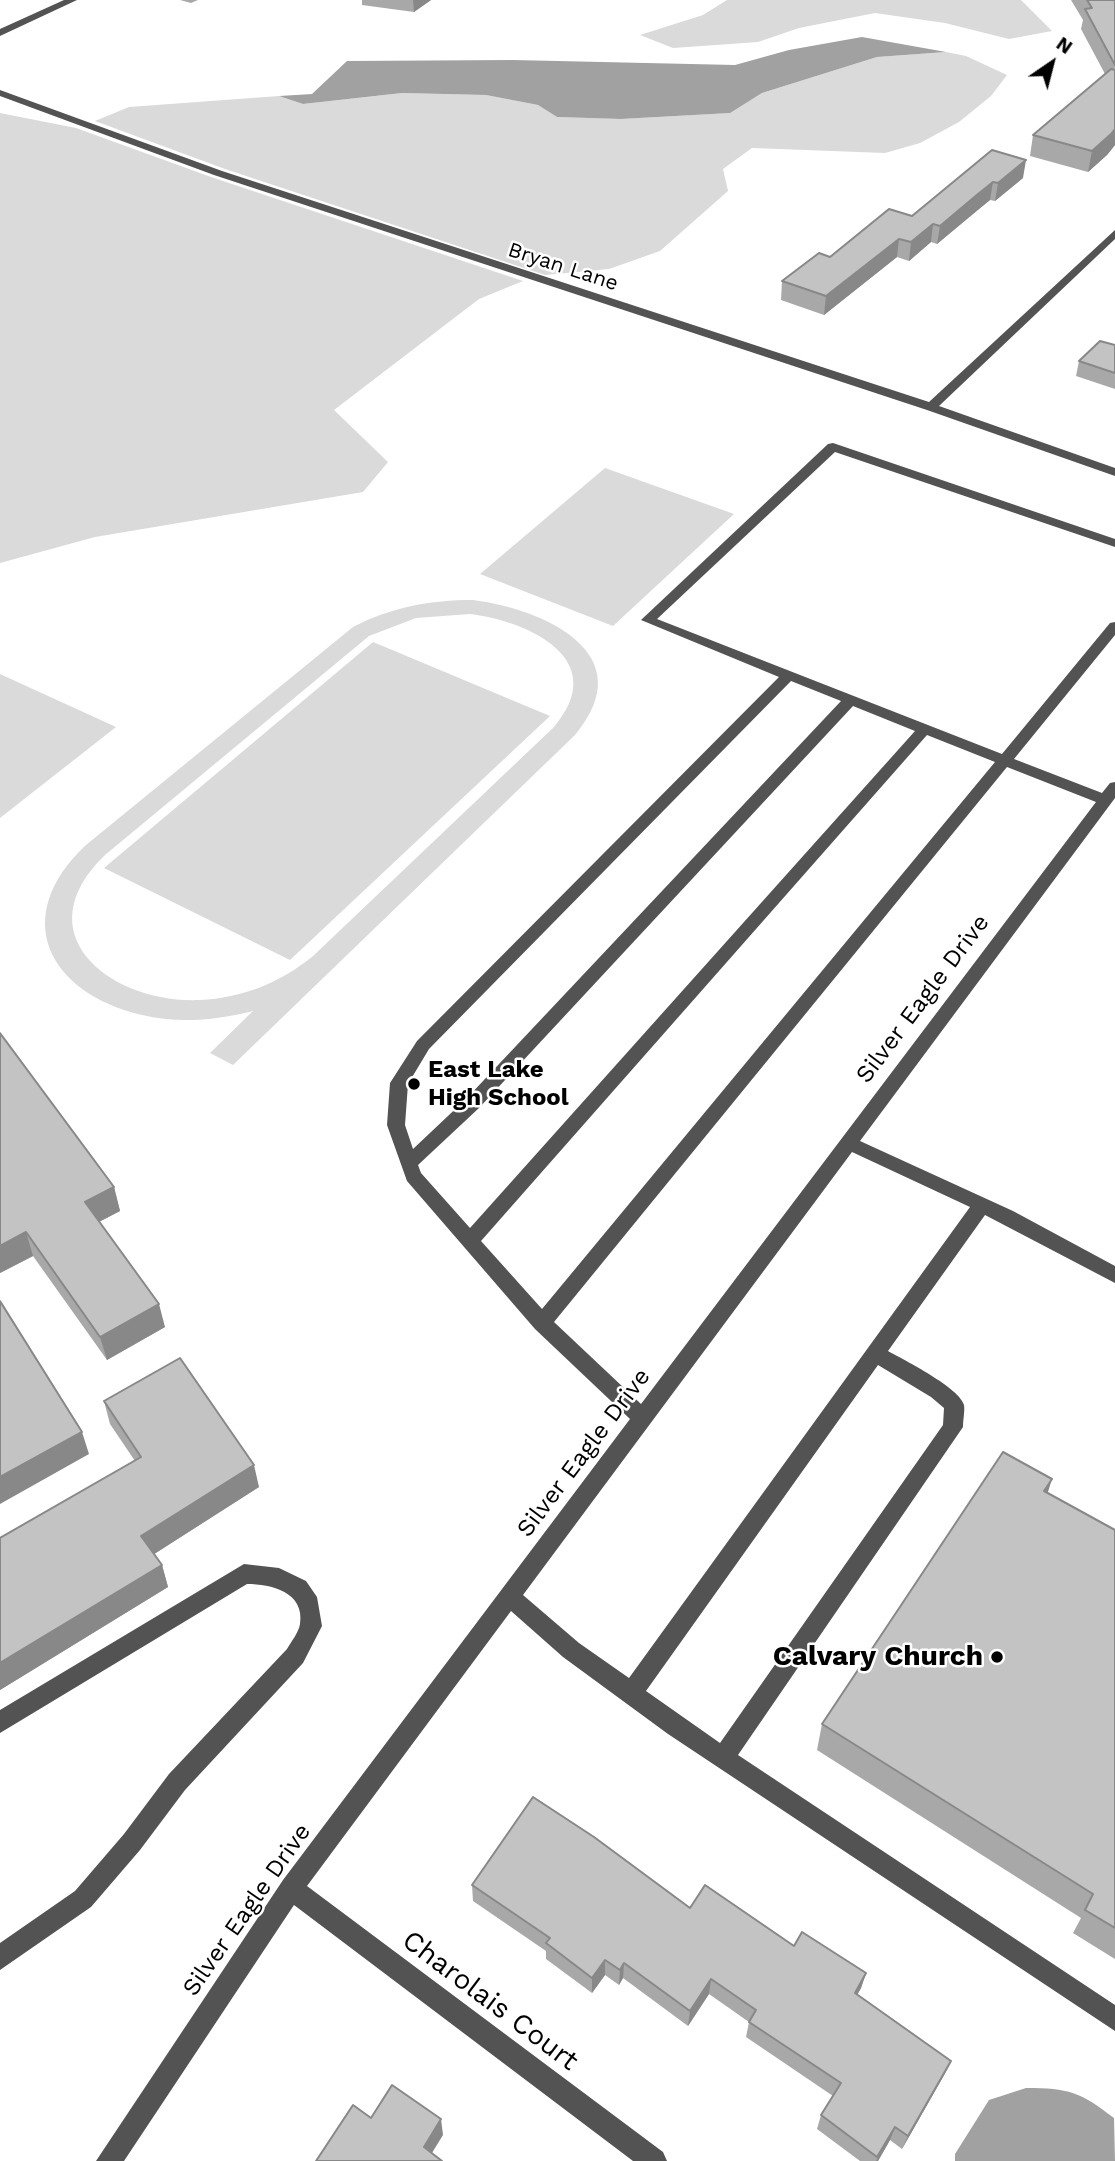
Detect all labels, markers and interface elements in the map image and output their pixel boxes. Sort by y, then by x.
north arrow [1017,28,1087,98]
text: N [1052,32,1077,59]
street label: Bryan Lane [505,237,621,297]
street label: Silver Eagle Drive [850,909,996,1089]
place label: East Lake High School [428,1056,569,1112]
marker: East Lake High School [406,1076,422,1092]
street label: Silver Eagle Drive [511,1363,657,1543]
place label: Calvary Church [773,1640,983,1674]
marker: Calvary Church [989,1649,1005,1665]
street label: Silver Eagle Drive [177,1818,317,2002]
street label: Charolais Court [395,1924,585,2078]

